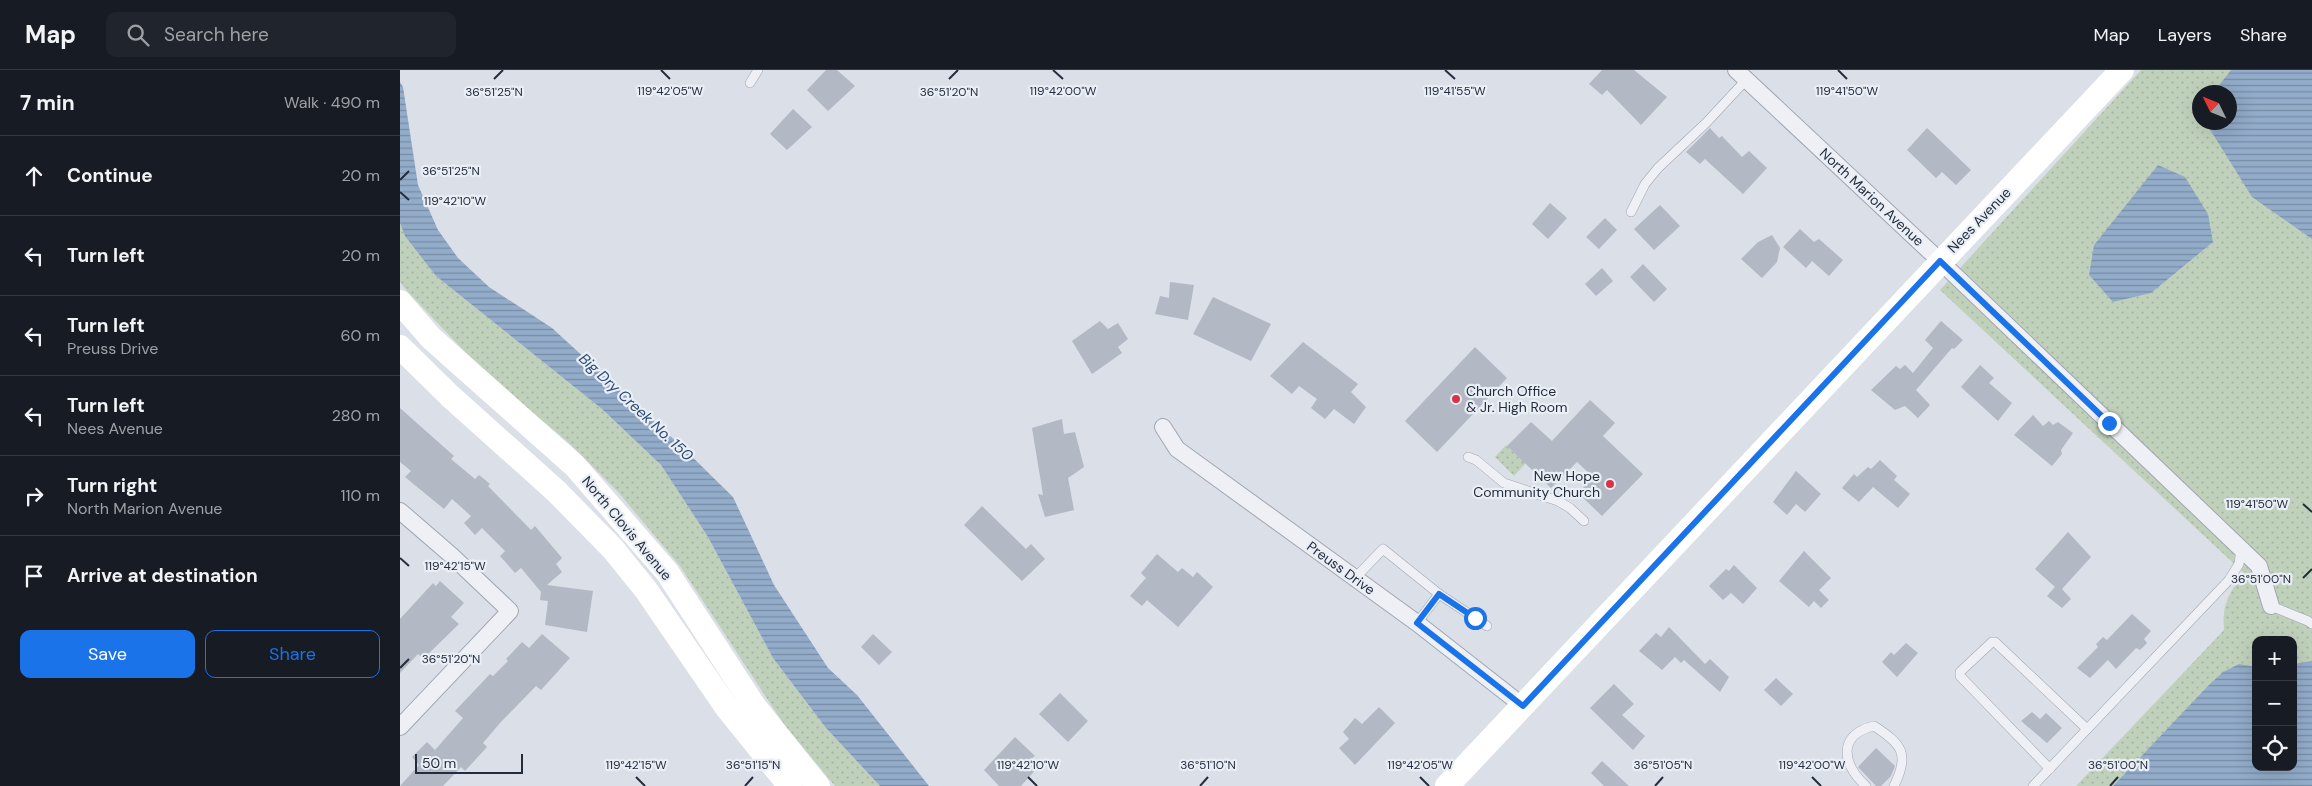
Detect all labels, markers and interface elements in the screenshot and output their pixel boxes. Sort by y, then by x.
search box [106,12,456,57]
text: Map [25,19,76,50]
icon: search [124,21,152,49]
text: Search here [164,22,269,47]
text: Map [2094,23,2130,47]
text: Layers [2158,23,2212,47]
text: Share [2240,23,2287,47]
text: 119°42'05"W [637,83,703,99]
text: 119°42'00"W [1030,83,1097,99]
text: 119°41'55"W [1424,83,1486,99]
text: 119°41'50"W [1816,83,1879,99]
text: 36°51'25"N [465,84,523,100]
text: 36°51'20"N [920,84,978,100]
north arrow [2192,85,2237,130]
text: 7 min [20,89,75,117]
text: Walk · 490 m [284,92,380,113]
street label: North Marion Avenue [1816,144,1928,250]
icon: ahead [20,162,48,190]
text: Continue [67,163,153,188]
text: 36°51'25"N [422,163,480,179]
text: 20 m [341,165,380,186]
street label: Nees Avenue [1943,184,2015,256]
text: 119°42'10"W [424,193,487,209]
icon: left [20,242,48,270]
text: Turn left [67,243,145,268]
text: 20 m [341,245,380,266]
text: Turn left [67,313,145,338]
icon: left [20,322,48,350]
text: 60 m [340,325,380,346]
text: Preuss Drive [67,338,158,359]
water label: Big Dry Creek No. 150 [574,349,698,465]
place label: Church Office & Jr. High Room [1466,382,1568,416]
text: Turn left [67,393,145,418]
marker: Church Office & Jr. High Room [1450,393,1462,405]
icon: left [20,402,48,430]
text: 280 m [332,405,380,426]
route end [2098,412,2121,435]
text: Nees Avenue [67,418,163,439]
place label: New Hope Community Church [1473,467,1600,501]
street label: North Clovis Avenue [578,472,676,584]
text: Turn right [67,473,157,498]
marker: New Hope Community Church [1604,478,1616,490]
icon: right [20,482,48,510]
text: 110 m [341,485,380,506]
text: 119°41'50"W [2226,496,2289,512]
text: North Marion Avenue [67,498,222,519]
street label: Preuss Drive [1303,537,1379,599]
text: 119°42'15"W [424,558,486,574]
icon: arrive [20,562,48,590]
text: Arrive at destination [67,563,258,588]
text: 36°51'00"N [2231,571,2291,587]
route start [1464,607,1487,630]
button: Save [20,630,195,678]
button: Share [205,630,380,678]
map controls [2252,636,2297,771]
button: + [2252,636,2297,681]
text: 36°51'20"N [422,651,480,667]
button: − [2252,681,2297,726]
button: locate [2252,726,2297,771]
scale bar [415,751,522,774]
text: 50 m [422,754,456,772]
text: 119°42'15"W [605,757,667,773]
text: 36°51'15"N [726,757,780,773]
text: 119°42'10"W [997,757,1060,773]
text: 36°51'10"N [1180,757,1236,773]
text: 119°42'05"W [1387,757,1453,773]
text: 36°51'05"N [1634,757,1692,773]
text: 119°42'00"W [1779,757,1846,773]
text: 36°51'00"N [2088,757,2148,773]

